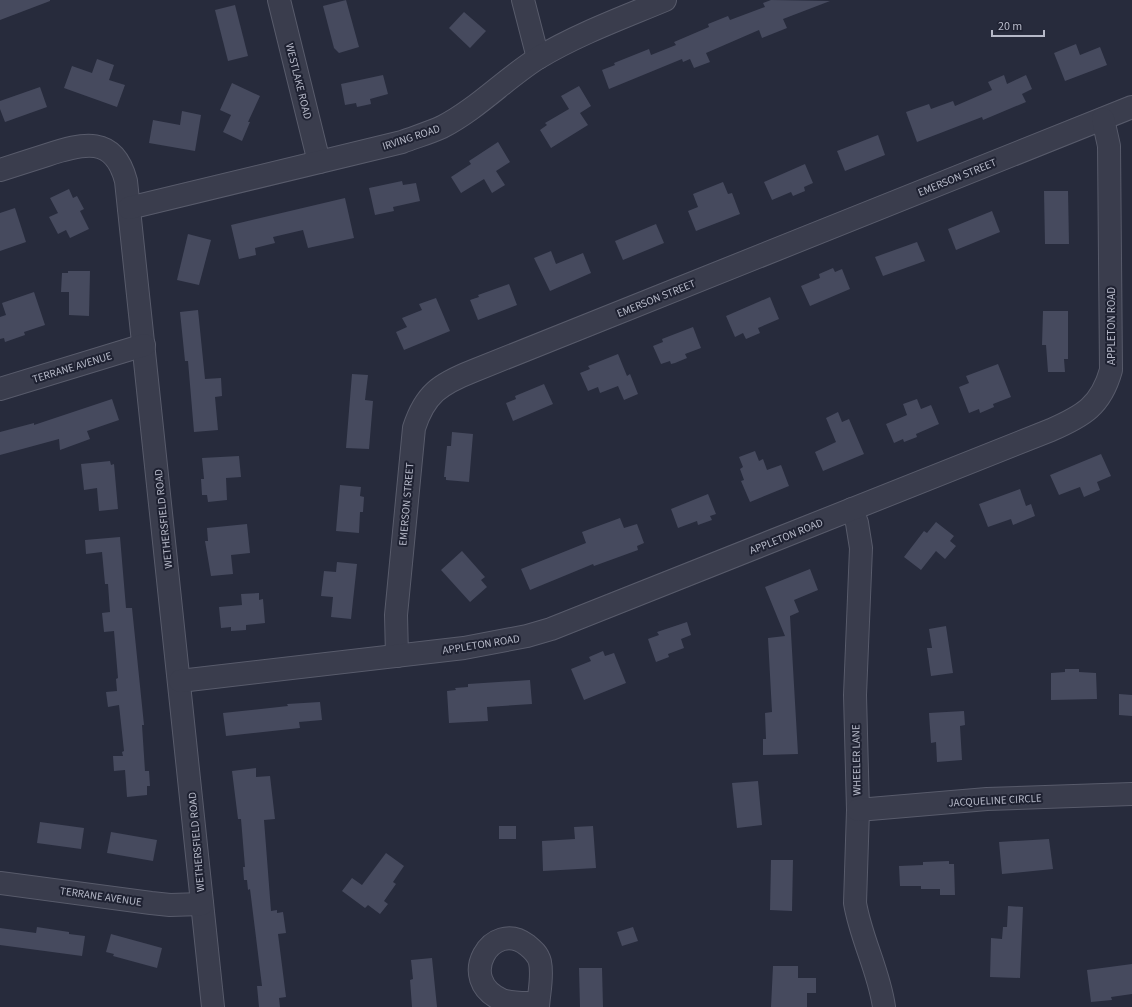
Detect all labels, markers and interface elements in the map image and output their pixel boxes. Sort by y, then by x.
scale bar [992,12,1044,38]
text: 20 m [998,18,1022,35]
street label: WESTLAKE ROAD [282,42,315,121]
street label: IRVING ROAD [380,121,442,154]
street label: EMERSON STREET [916,155,999,200]
street label: EMERSON STREET [615,276,698,321]
street label: APPLETON ROAD [1104,287,1119,365]
street label: TERRANE AVENUE [30,348,114,387]
street label: EMERSON STREET [395,462,418,546]
street label: WETHERSFIELD ROAD [151,468,176,569]
street label: APPLETON ROAD [747,515,825,558]
street label: APPLETON ROAD [441,631,521,658]
street label: WHEELER LANE [848,724,865,796]
street label: WETHERSFIELD ROAD [185,791,208,892]
street label: JACQUELINE CIRCLE [948,791,1042,810]
street label: TERRANE AVENUE [59,883,143,910]

